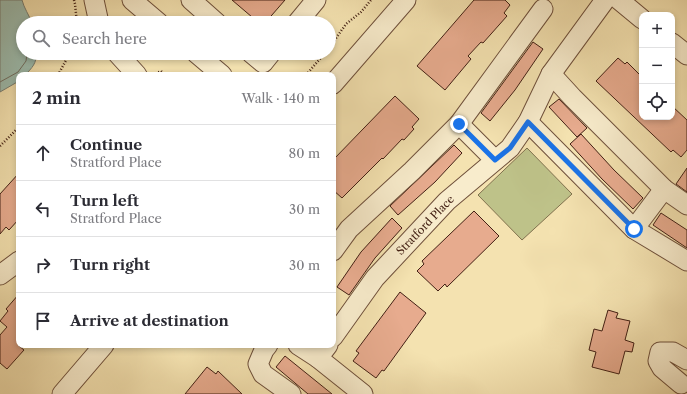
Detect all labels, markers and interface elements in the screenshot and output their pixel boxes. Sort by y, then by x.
map controls [639,12,675,120]
button: + [639,12,675,48]
search box [16,16,336,60]
icon: search [30,27,52,49]
text: Search here [62,29,147,48]
button: − [639,48,675,84]
button: locate [639,84,675,120]
text: 2 min [32,88,81,108]
text: Walk · 140 m [242,90,320,106]
route end [450,115,468,133]
text: Continue [70,135,142,154]
icon: ahead [32,142,54,164]
text: 80 m [288,145,320,161]
text: Stratford Place [70,154,162,170]
text: Turn left [70,191,139,210]
street label: Stratford Place [393,192,457,258]
icon: left [32,198,54,220]
text: 30 m [289,201,320,217]
text: Stratford Place [70,210,162,226]
route start [625,220,643,238]
icon: right [32,254,54,276]
text: Turn right [70,255,150,274]
text: 30 m [289,257,320,273]
icon: arrive [32,310,54,332]
text: Arrive at destination [70,311,229,330]

